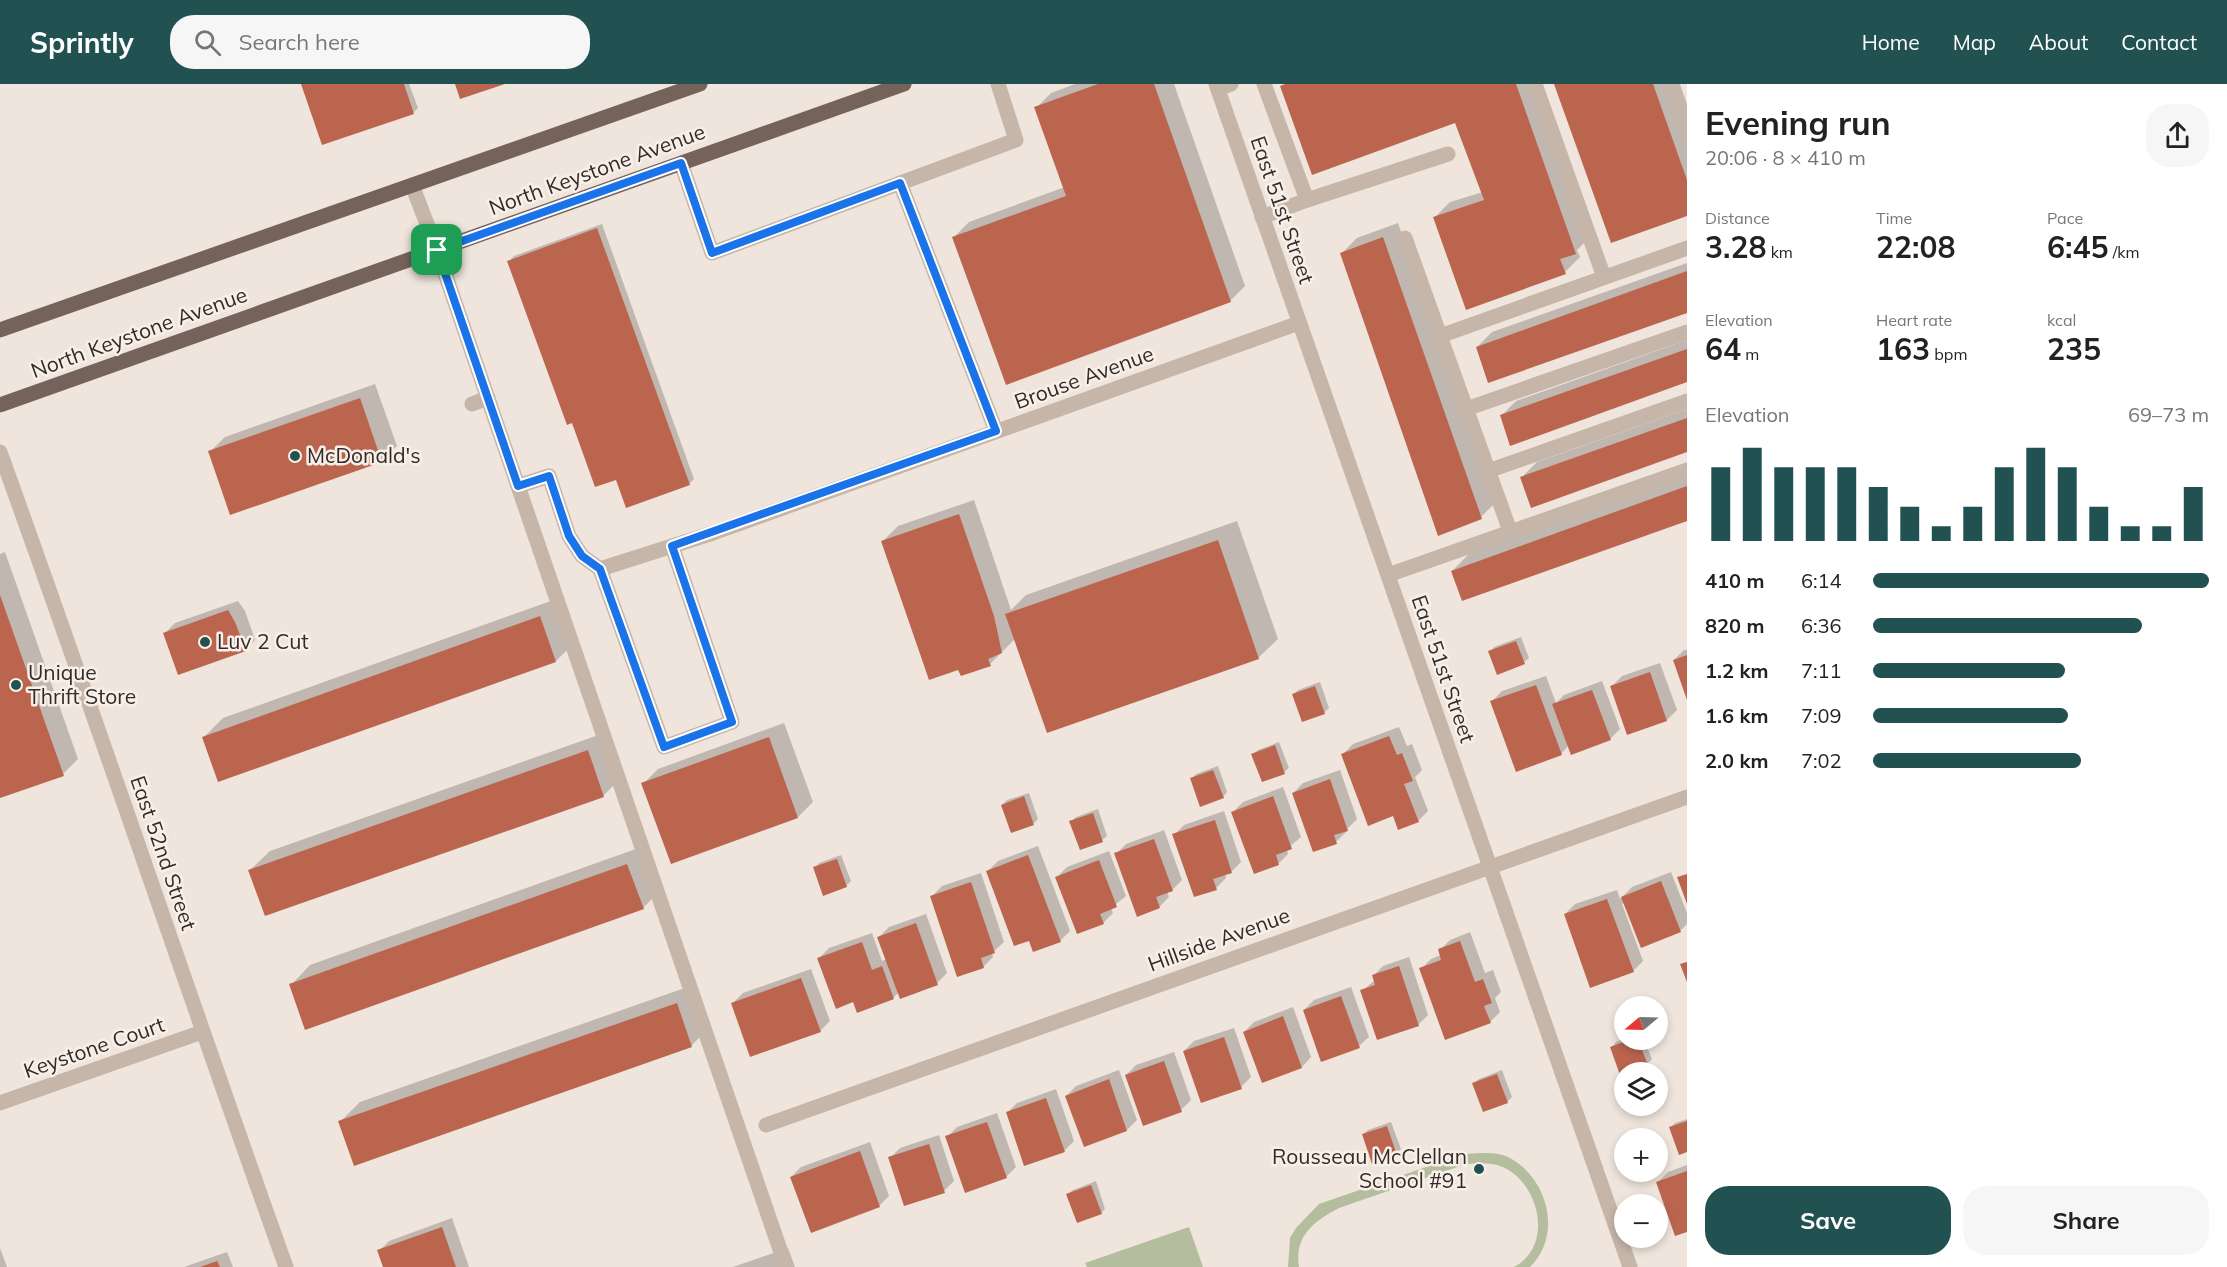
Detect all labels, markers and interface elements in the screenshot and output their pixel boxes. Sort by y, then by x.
search box [170,15,590,69]
text: Sprintly [30,25,134,60]
icon: search [191,26,224,59]
text: Search here [239,28,360,56]
text: Home [1862,29,1920,55]
text: Map [1953,29,1996,55]
text: About [2029,29,2088,55]
text: Contact [2121,29,2197,55]
text: Evening run [1705,102,1891,143]
button: share [2146,104,2209,167]
street label: North Keystone Avenue [485,118,708,220]
street label: East 51st Street [1246,132,1320,287]
text: 20:06 · 8 × 410 m [1705,145,1866,170]
text: Distance [1705,208,1770,228]
text: Time [1876,208,1912,228]
text: Pace [2047,208,2083,228]
pin [411,224,462,275]
text: 3.28 [1705,228,1766,266]
text: 22:08 [1876,228,1955,266]
text: 6:45 [2047,228,2108,266]
icon: arrive [420,233,453,266]
text: km [1766,242,1793,262]
text: /km [2108,242,2139,262]
street label: North Keystone Avenue [27,281,250,383]
text: Elevation [1705,310,1773,330]
text: Heart rate [1876,310,1952,330]
text: kcal [2047,310,2076,330]
text: 64 [1705,330,1741,368]
text: 163 [1876,330,1930,368]
text: 235 [2047,330,2101,368]
street label: Brouse Avenue [1010,340,1157,414]
text: m [1741,344,1759,364]
text: bpm [1930,344,1967,364]
text: Elevation [1705,402,1790,427]
text: 69–73 m [2128,402,2209,427]
place label: McDonald's [307,442,421,468]
marker: McDonald's [288,449,302,463]
text: 410 m [1705,568,1764,593]
text: 6:14 [1801,568,1842,593]
street label: East 51st Street [1407,591,1481,746]
text: 820 m [1705,613,1764,638]
text: 6:36 [1801,613,1842,638]
place label: Luv 2 Cut [217,628,309,654]
marker: Luv 2 Cut [198,635,212,649]
text: 1.2 km [1705,658,1768,683]
text: 7:11 [1801,658,1842,683]
place label: Unique Thrift Store [28,659,136,709]
marker: Unique Thrift Store [9,678,23,692]
text: 1.6 km [1705,703,1768,728]
text: 7:09 [1801,703,1842,728]
text: 2.0 km [1705,748,1768,773]
text: 7:02 [1801,748,1842,773]
street label: East 52nd Street [125,772,203,933]
street label: Hillside Avenue [1144,901,1293,977]
north arrow [1614,996,1668,1050]
map controls [1614,996,1668,1248]
street label: Keystone Court [20,1011,168,1083]
button: layers [1614,1062,1668,1116]
button: + [1614,1128,1668,1182]
place label: Rousseau McClellan School #91 [1272,1143,1467,1193]
marker: Rousseau McClellan School #91 [1472,1162,1486,1176]
button: Save [1705,1186,1951,1255]
button: Share [1963,1186,2209,1255]
button: − [1614,1194,1668,1248]

